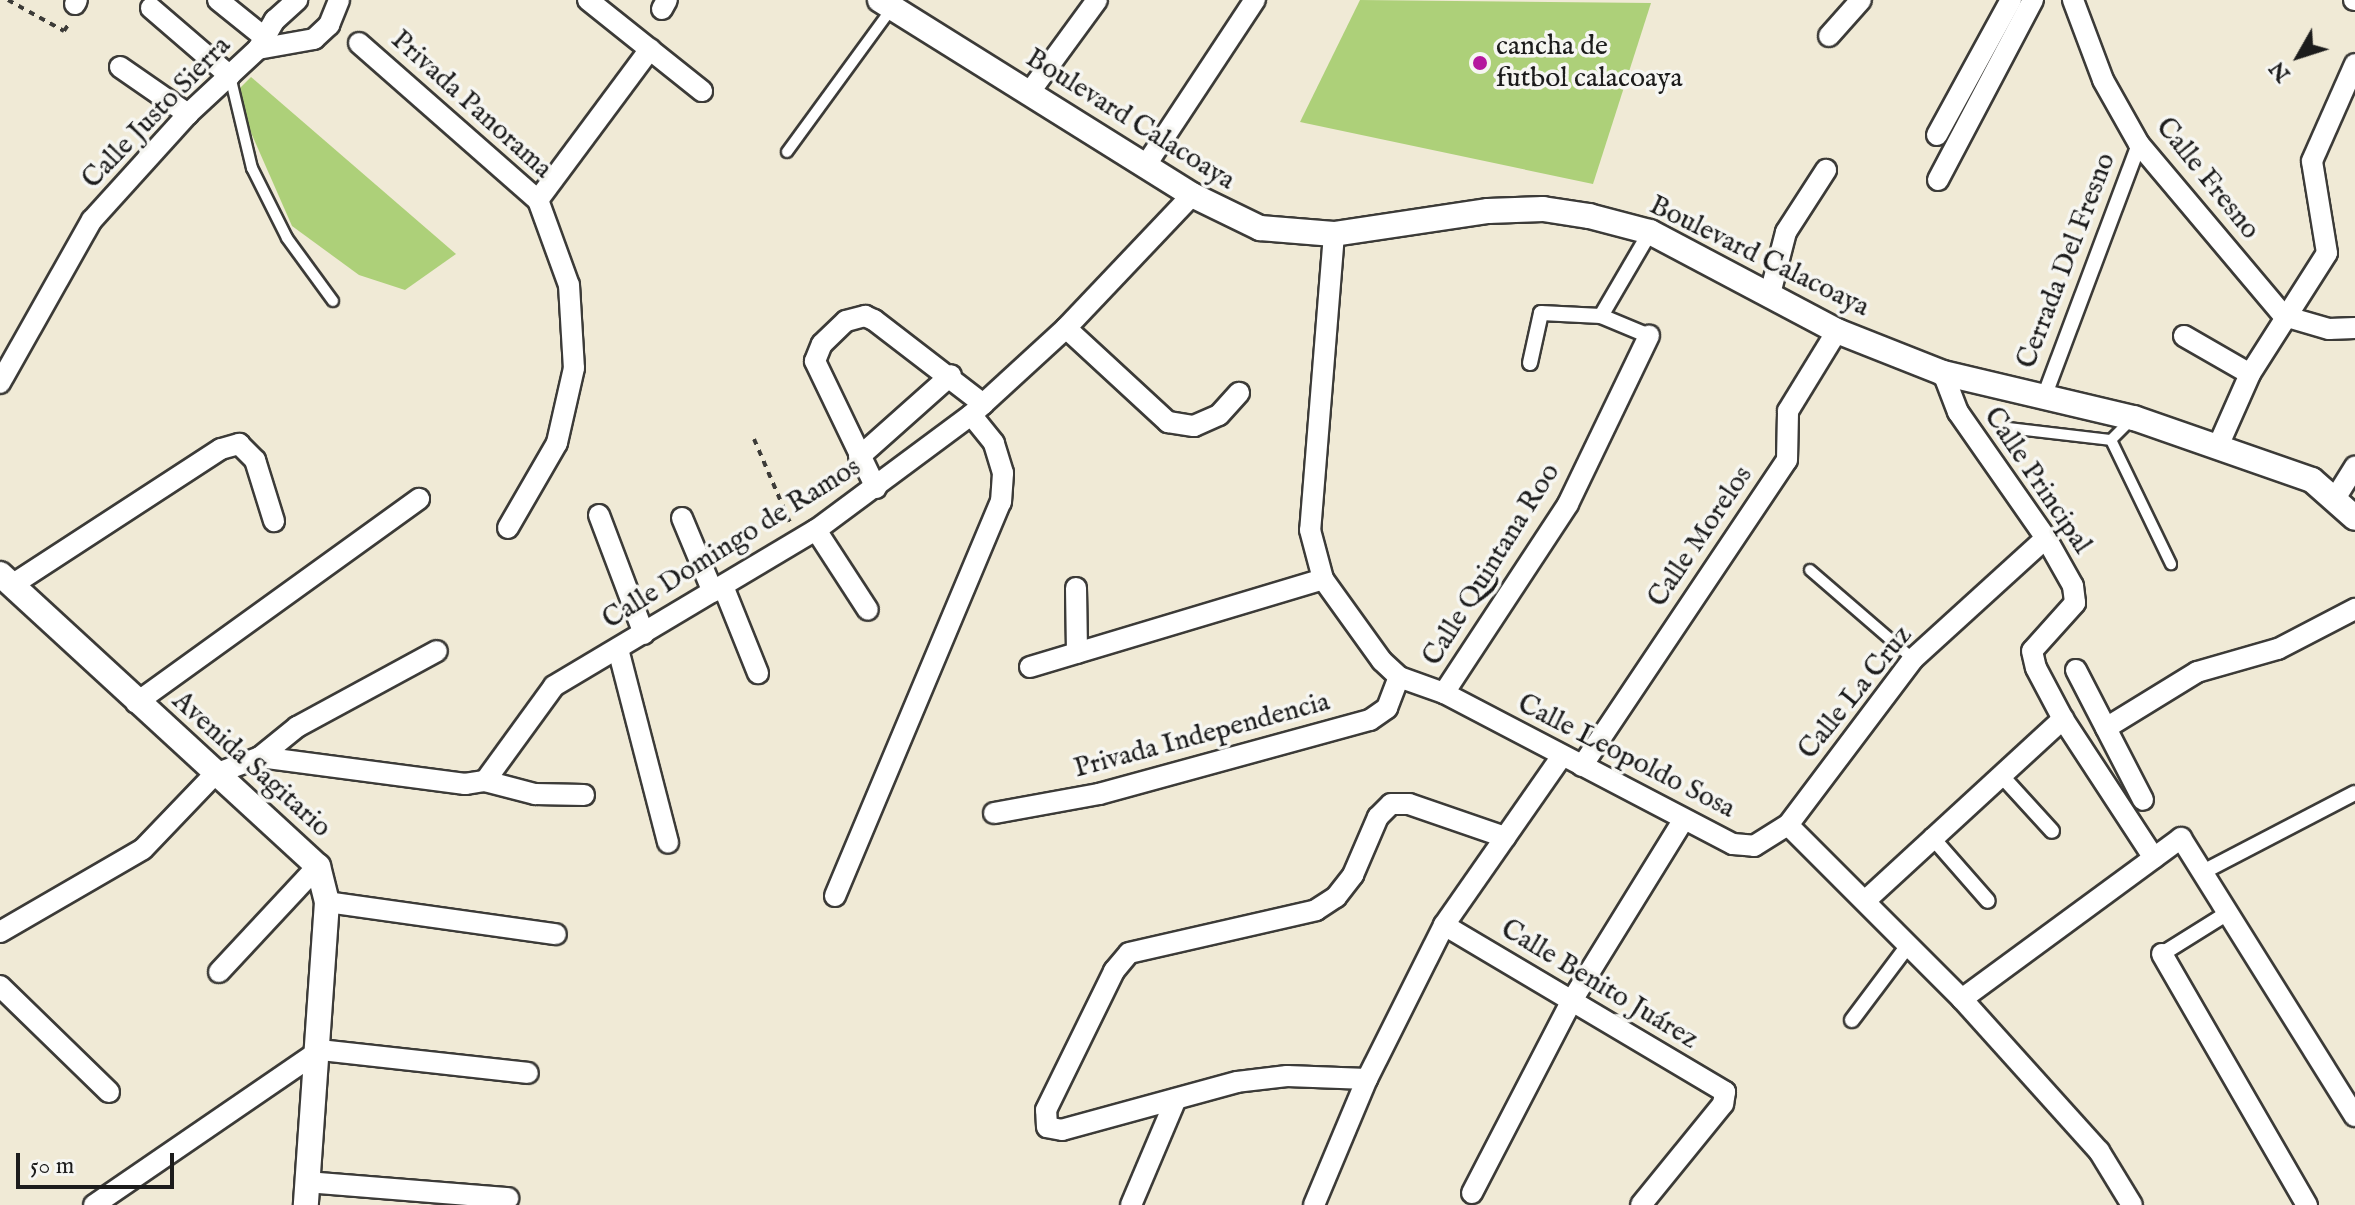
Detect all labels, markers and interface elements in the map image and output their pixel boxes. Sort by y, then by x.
north arrow [2259,16,2339,96]
street label: Privada Panorama [383,24,559,186]
street label: Calle Justo Sierra [76,30,238,196]
place label: cancha de futbol calacoaya [1496,30,1682,96]
street label: Boulevard Calacoaya [1019,42,1241,198]
marker: cancha de futbol calacoaya [1471,54,1489,72]
text: N [2263,55,2297,87]
street label: Calle Fresno [2148,111,2266,247]
street label: Cerrada Del Fresno [2010,148,2124,374]
street label: Boulevard Calacoaya [1643,189,1875,325]
street label: Calle Principal [1976,401,2098,561]
street label: Calle Domingo de Ramos [597,451,867,637]
street label: Calle Quintana Roo [1416,458,1568,672]
street label: Calle Morelos [1642,460,1760,614]
street label: Calle La Cruz [1792,619,1920,767]
street label: Avenida Sagitario [165,685,337,845]
street label: Privada Independencia [1070,686,1334,786]
street label: Calle Leopoldo Sosa [1512,688,1740,826]
street label: Calle Benito Juárez [1494,913,1704,1057]
scale bar [20,1137,178,1187]
text: 50 m [30,1151,74,1182]

